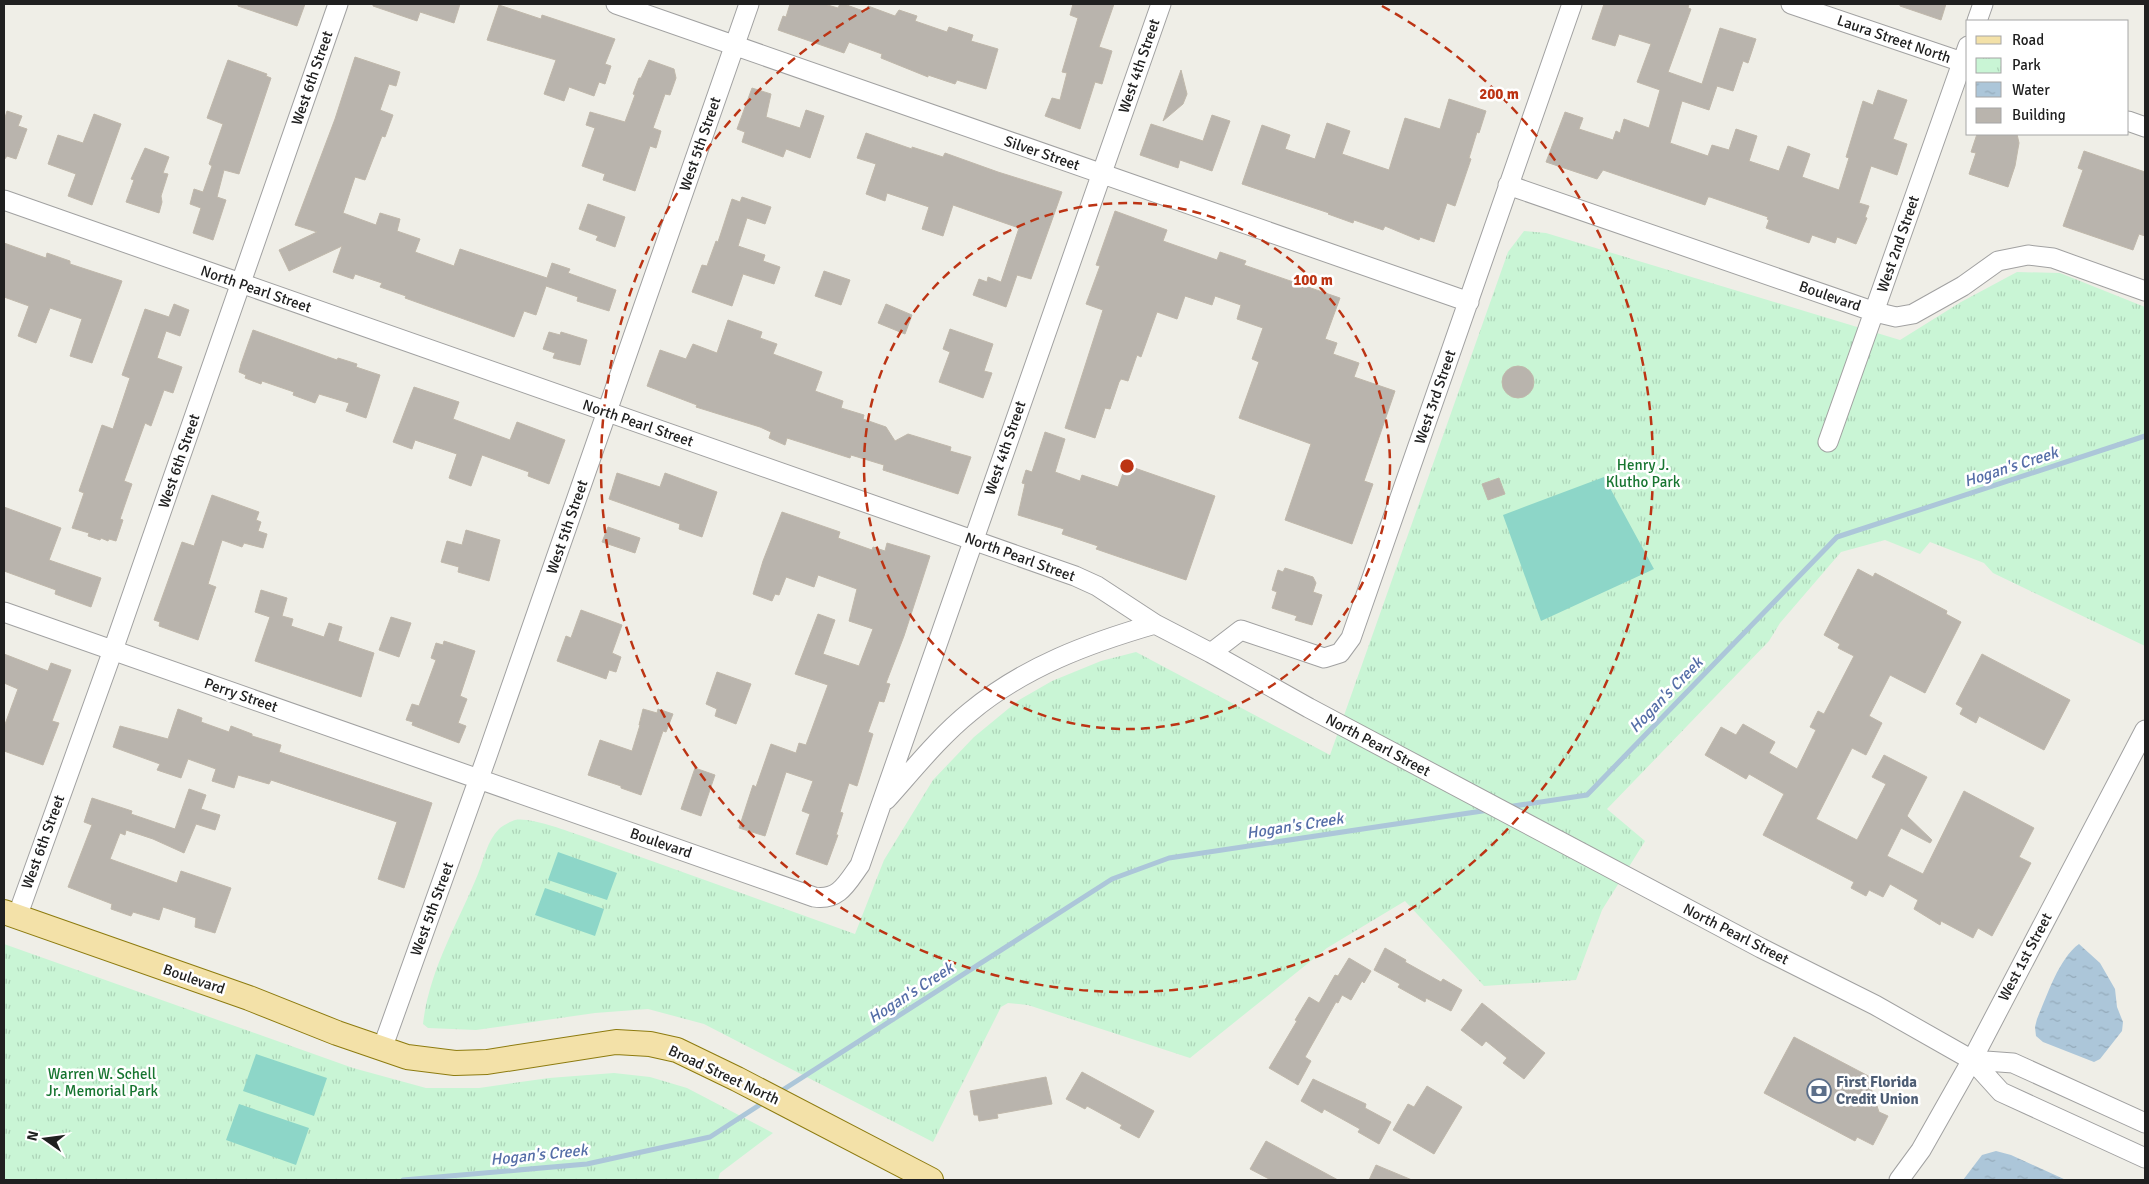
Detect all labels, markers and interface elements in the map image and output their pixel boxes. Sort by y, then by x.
street label: Laura Street North [1835,11,1953,67]
street label: West 4th Street [1114,16,1164,116]
legend [1966,20,2129,135]
street label: West 6th Street [287,28,337,128]
text: Road [2012,31,2044,49]
text: Park [2012,56,2041,74]
text: Water [2012,81,2050,99]
text: 200 m [1479,85,1519,103]
street label: West 5th Street [675,94,725,194]
text: Building [2012,106,2066,124]
street label: Silver Street [1002,132,1082,174]
street label: West 2nd Street [1873,193,1923,295]
street label: North Pearl Street [198,262,314,316]
text: 100 m [1293,271,1333,289]
street label: Boulevard [1797,277,1863,315]
street label: West 3rd Street [1410,347,1460,447]
street label: North Pearl Street [580,396,696,450]
street label: West 4th Street [980,398,1030,498]
street label: West 6th Street [154,411,204,511]
water label: Hogan's Creek [1962,442,2062,492]
park label: Henry J. Klutho Park [1606,456,1681,491]
centre of rings [1118,457,1136,475]
street label: West 5th Street [542,477,592,577]
street label: North Pearl Street [962,529,1078,585]
water label: Hogan's Creek [1625,652,1708,737]
street label: Perry Street [202,674,280,716]
street label: North Pearl Street [1323,710,1433,780]
street label: West 6th Street [18,793,68,891]
water label: Hogan's Creek [1245,808,1347,844]
street label: Boulevard [628,824,694,862]
street label: West 5th Street [407,860,457,958]
street label: North Pearl Street [1680,900,1792,968]
street label: West 1st Street [1994,910,2056,1004]
water label: Hogan's Creek [865,957,959,1028]
street label: Boulevard [161,960,227,998]
street label: Broad Street North [666,1041,782,1109]
park label: Warren W. Schell Jr. Memorial Park [46,1065,158,1100]
place label: First Florida Credit Union [1836,1073,1919,1108]
bank icon: First Florida Credit Union [1806,1078,1832,1104]
north arrow [20,1114,70,1164]
text: N [23,1129,42,1143]
water label: Hogan's Creek [489,1140,590,1170]

